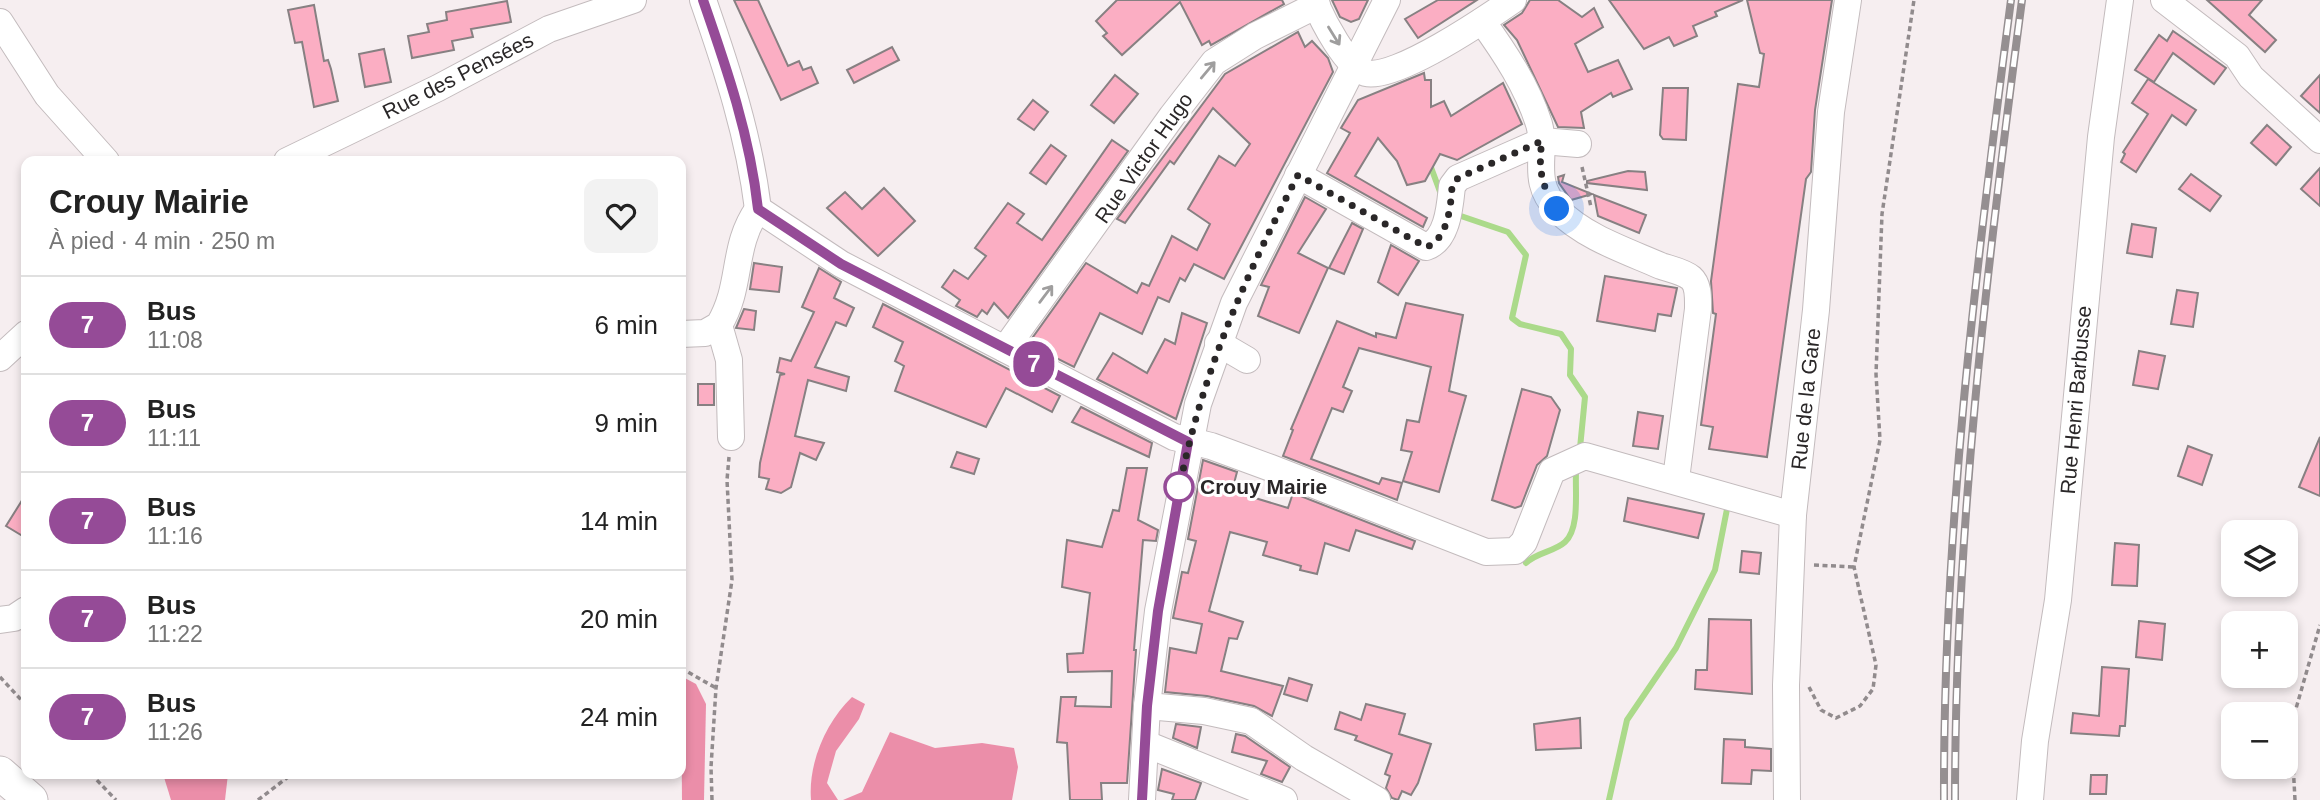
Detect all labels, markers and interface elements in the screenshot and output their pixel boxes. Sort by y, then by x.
one-way arrow [1327,26,1341,46]
street label: Rue des Pensées [379,28,537,123]
one-way arrow [1200,62,1216,80]
street label: Rue Victor Hugo [1090,88,1197,227]
button: heart [584,179,658,253]
text: Crouy Mairie [49,183,249,220]
your location [1539,191,1574,226]
text: À pied · 4 min · 250 m [49,228,275,254]
one-way arrow [1038,285,1053,304]
text: Bus [147,296,196,326]
street label: Rue Henri Barbusse [2056,305,2095,495]
text: 6 min [594,310,658,340]
text: 7 [81,311,94,338]
text: 11:08 [147,327,203,353]
street label: Rue de la Gare [1787,327,1824,471]
line badge: 7 [1011,341,1057,387]
text: 7 [1027,350,1041,377]
text: Bus [147,394,196,424]
text: 9 min [594,408,658,438]
text: 7 [81,409,94,436]
text: 11:11 [147,425,201,451]
marker: Crouy Mairie [1164,472,1194,502]
place label: Crouy Mairie [1200,475,1327,498]
text: Bus [147,492,196,522]
text: 14 min [580,506,658,536]
text: 7 [81,507,94,534]
map controls [2221,520,2298,779]
button: layers [2221,520,2298,597]
text: 11:16 [147,523,203,549]
text: Bus [147,590,196,620]
text: 20 min [580,604,658,634]
text: 7 [81,605,94,632]
button: + [2221,611,2298,688]
text: 11:22 [147,621,203,647]
text: Bus [147,688,196,718]
text: 24 min [580,702,658,732]
button: − [2221,702,2298,779]
text: 7 [81,703,94,730]
text: 11:26 [147,719,203,745]

